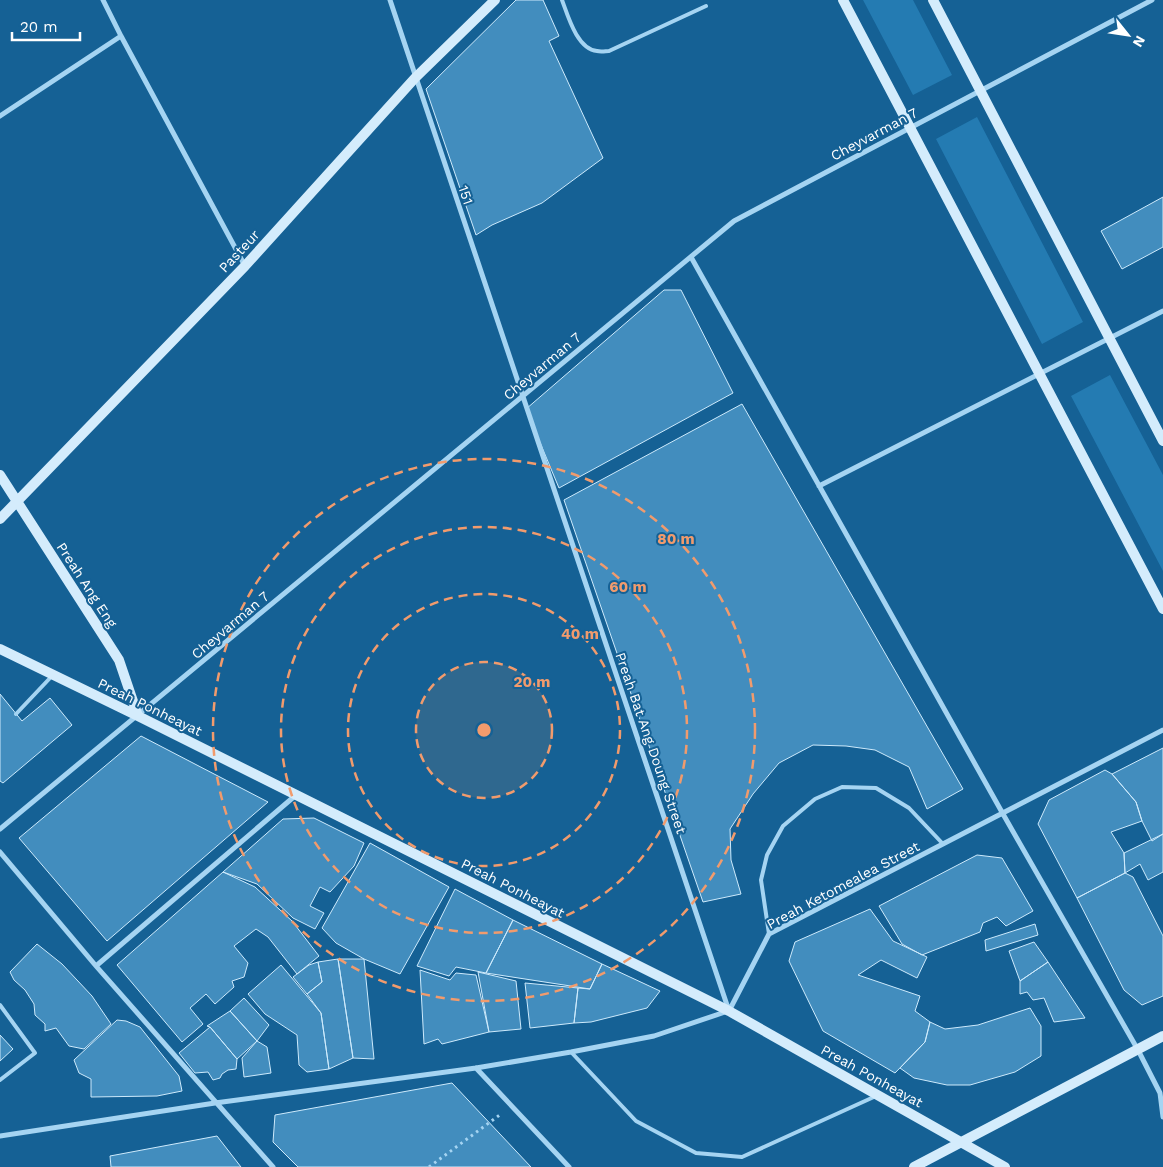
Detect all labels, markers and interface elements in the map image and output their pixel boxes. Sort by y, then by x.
scale bar [12,10,80,42]
north arrow [1103,10,1153,60]
text: 20 m [20,18,58,36]
text: N [1130,33,1149,50]
street label: Cheyvarman 7 [828,104,920,164]
street label: 151 [455,183,477,207]
street label: Pasteur [215,226,263,276]
street label: Cheyvarman 7 [500,329,584,403]
text: 80 m [657,530,695,548]
street label: Preah Ang Eng [54,540,121,631]
text: 60 m [609,578,647,596]
street label: Cheyvarman 7 [188,588,272,662]
text: 40 m [561,625,599,643]
street label: Preah Bat Ang Doung Street [612,650,690,836]
text: 20 m [513,673,551,691]
street label: Preah Ponheayat [95,675,205,739]
centre of rings [475,721,493,739]
street label: Preah Ketomealea Street [764,838,922,932]
street label: Preah Ponheayat [459,855,567,921]
street label: Preah Ponheayat [818,1041,926,1111]

